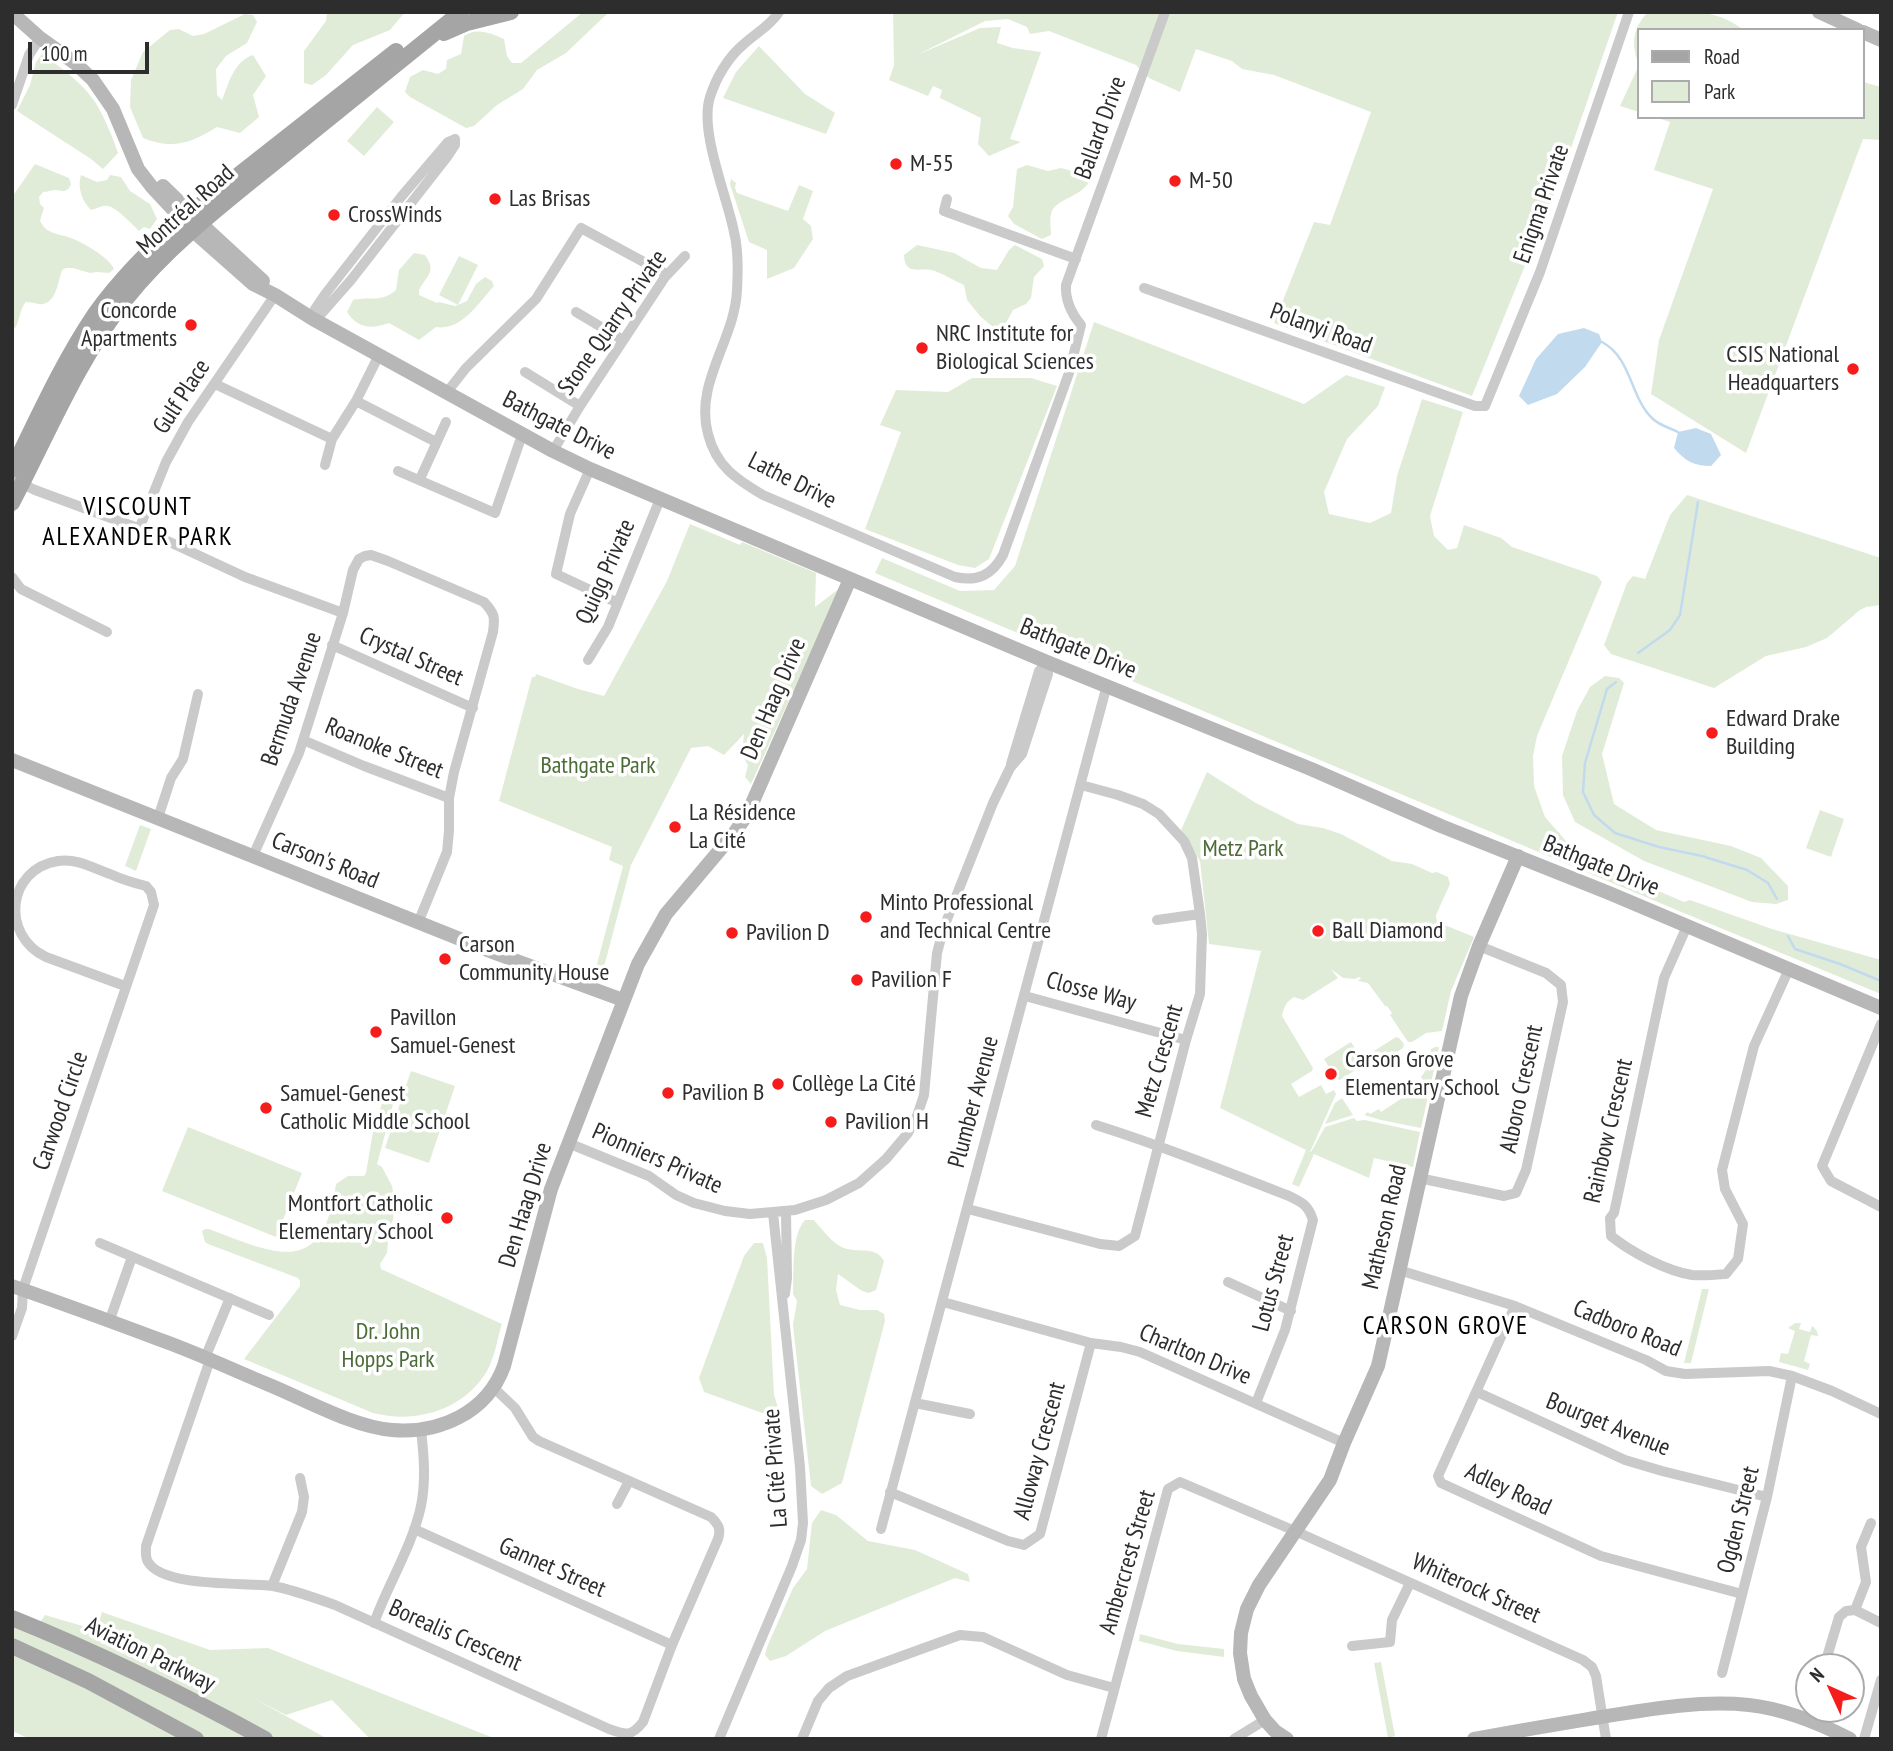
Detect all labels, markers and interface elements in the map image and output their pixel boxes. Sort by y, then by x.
scale bar [32,28,152,72]
legend [1638,28,1865,119]
text: 100 m [41,40,87,67]
text: Road [1704,43,1740,70]
street label: Ballard Drive [1069,73,1133,183]
text: Park [1704,78,1735,105]
street label: Enigma Private [1508,141,1576,267]
place label: M-55 [910,150,954,178]
marker: M-55 [888,156,904,172]
street label: Montréal Road [132,159,240,261]
place label: M-50 [1189,167,1233,195]
marker: M-50 [1167,173,1183,189]
place label: Las Brisas [509,185,590,213]
marker: Las Brisas [487,191,503,207]
place label: CrossWinds [348,201,442,229]
marker: CrossWinds [326,207,342,223]
street label: Stone Quarry Private [552,245,674,401]
place label: Concorde Apartments [81,297,177,353]
street label: Polanyi Road [1266,297,1376,361]
marker: Concorde Apartments [183,317,199,333]
place label: NRC Institute for Biological Sciences [936,320,1094,376]
marker: NRC Institute for Biological Sciences [914,340,930,356]
place label: CSIS National Headquarters [1726,341,1839,397]
street label: Gulf Place [147,354,217,440]
marker: CSIS National Headquarters [1845,361,1861,377]
street label: Bathgate Drive [498,385,620,467]
street label: Lathe Drive [743,447,841,515]
district label: VISCOUNT ALEXANDER PARK [44,492,232,554]
street label: Quigg Private [570,515,642,629]
street label: Bathgate Drive [1016,613,1140,685]
street label: Crystal Street [354,621,468,693]
street label: Bermuda Avenue [256,628,328,770]
street label: Den Haag Drive [735,634,813,764]
place label: Edward Drake Building [1726,705,1840,761]
street label: Roanoke Street [321,712,447,786]
marker: Edward Drake Building [1704,725,1720,741]
park label: Bathgate Park [540,752,656,780]
place label: La Résidence La Cité [689,799,796,855]
marker: La Résidence La Cité [667,819,683,835]
street label: Carson's Road [267,826,383,896]
street label: Bathgate Drive [1539,830,1663,902]
park label: Metz Park [1202,835,1284,863]
place label: Minto Professional and Technical Centre [880,889,1051,945]
marker: Minto Professional and Technical Centre [858,909,874,925]
place label: Ball Diamond [1332,917,1444,945]
place label: Pavilion D [746,919,830,947]
marker: Ball Diamond [1310,923,1326,939]
marker: Pavilion D [724,925,740,941]
place label: Carson Community House [459,931,609,987]
marker: Carson Community House [437,951,453,967]
place label: Pavilion F [871,966,952,994]
street label: Closse Way [1043,966,1139,1018]
marker: Pavilion F [849,972,865,988]
street label: Metz Crescent [1130,1001,1190,1121]
place label: Pavillon Samuel-Genest [390,1004,515,1060]
street label: Alboro Crescent [1494,1022,1550,1156]
marker: Pavillon Samuel-Genest [368,1024,384,1040]
street label: Plumber Avenue [943,1033,1005,1171]
place label: Carson Grove Elementary School [1345,1046,1499,1102]
street label: Carwood Circle [27,1048,95,1174]
street label: Rainbow Crescent [1578,1056,1640,1206]
marker: Carson Grove Elementary School [1323,1066,1339,1082]
place label: Collège La Cité [792,1070,916,1098]
marker: Collège La Cité [770,1076,786,1092]
place label: Pavilion B [682,1079,764,1107]
place label: Samuel-Genest Catholic Middle School [280,1080,470,1136]
marker: Pavilion B [660,1085,676,1101]
marker: Samuel-Genest Catholic Middle School [258,1100,274,1116]
place label: Pavilion H [845,1108,929,1136]
marker: Pavilion H [823,1114,839,1130]
street label: Pionniers Private [587,1117,727,1201]
street label: Den Haag Drive [493,1139,559,1271]
street label: Matheson Road [1357,1162,1413,1292]
place label: Montfort Catholic Elementary School [279,1190,433,1246]
marker: Montfort Catholic Elementary School [439,1210,455,1226]
street label: Lotus Street [1247,1231,1301,1335]
street label: Cadboro Road [1569,1294,1685,1364]
district label: CARSON GROVE [1364,1311,1528,1343]
park label: Dr. John Hopps Park [342,1318,434,1374]
street label: Charlton Drive [1134,1318,1256,1392]
street label: Alloway Crescent [1008,1379,1072,1523]
street label: Bourget Avenue [1542,1387,1674,1463]
street label: La Cité Private [757,1408,795,1528]
street label: Adley Road [1460,1458,1556,1522]
street label: Ogden Street [1712,1464,1766,1576]
street label: Ambercrest Street [1094,1487,1162,1637]
street label: Gannet Street [494,1532,610,1604]
street label: Whiterock Street [1407,1548,1545,1630]
street label: Borealis Crescent [384,1594,526,1678]
street label: Aviation Parkway [80,1611,220,1699]
north arrow [1795,1653,1865,1723]
text: N [1804,1662,1829,1687]

